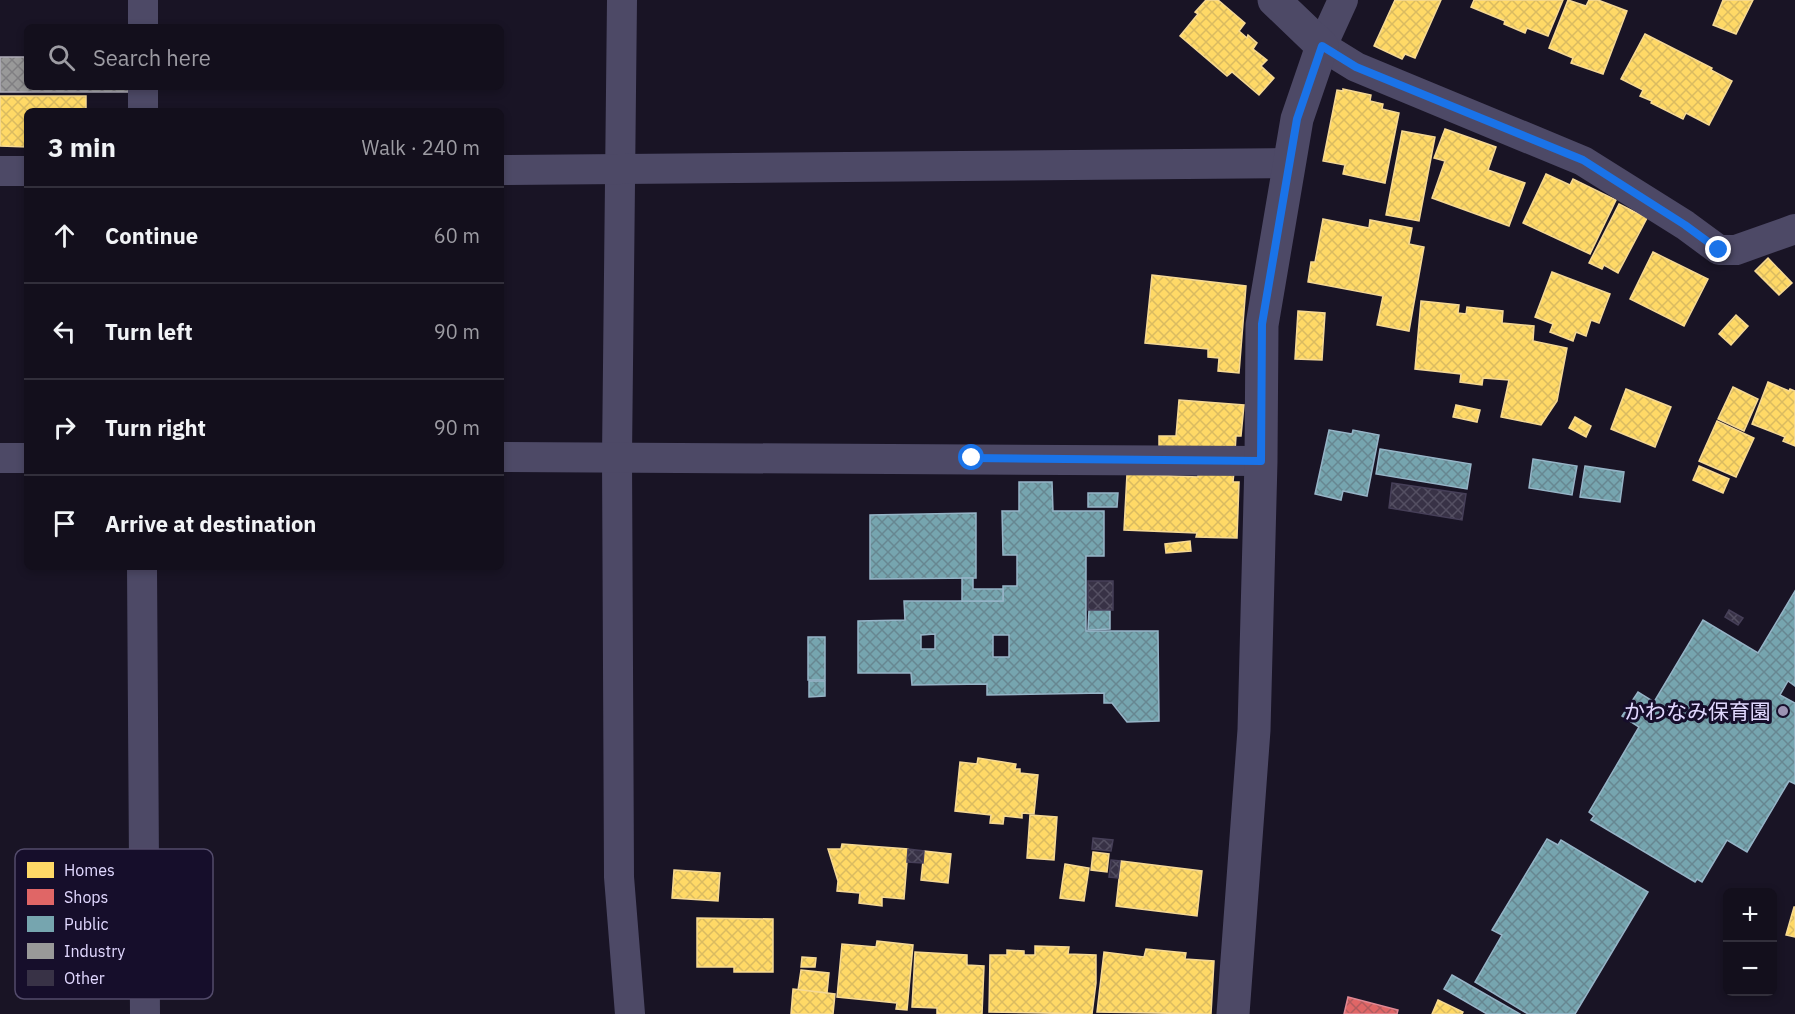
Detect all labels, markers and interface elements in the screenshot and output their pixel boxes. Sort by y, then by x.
search box [24,24,504,90]
icon: search [45,41,78,74]
text: Search here [93,43,211,72]
text: 3 min [48,130,116,164]
text: Walk · 240 m [362,134,480,161]
icon: ahead [48,219,81,252]
text: Continue [105,221,198,250]
text: 60 m [434,222,480,249]
route end [1705,236,1731,262]
icon: left [48,315,81,348]
text: Turn left [105,317,193,346]
text: 90 m [434,318,480,345]
icon: right [48,411,81,444]
text: Turn right [105,413,206,442]
text: 90 m [434,414,480,441]
route start [958,444,984,470]
icon: arrive [48,507,81,540]
text: Arrive at destination [105,509,316,538]
place label: かわなみ保育園 [1624,697,1771,725]
marker: かわなみ保育園 [1776,704,1790,718]
legend [15,849,213,999]
text: Homes [64,860,115,880]
text: Shops [64,887,108,907]
map controls [1723,888,1777,996]
button: + [1723,888,1777,942]
text: Public [64,914,108,934]
text: Industry [64,941,125,961]
button: − [1723,942,1777,996]
text: Other [64,968,105,988]

